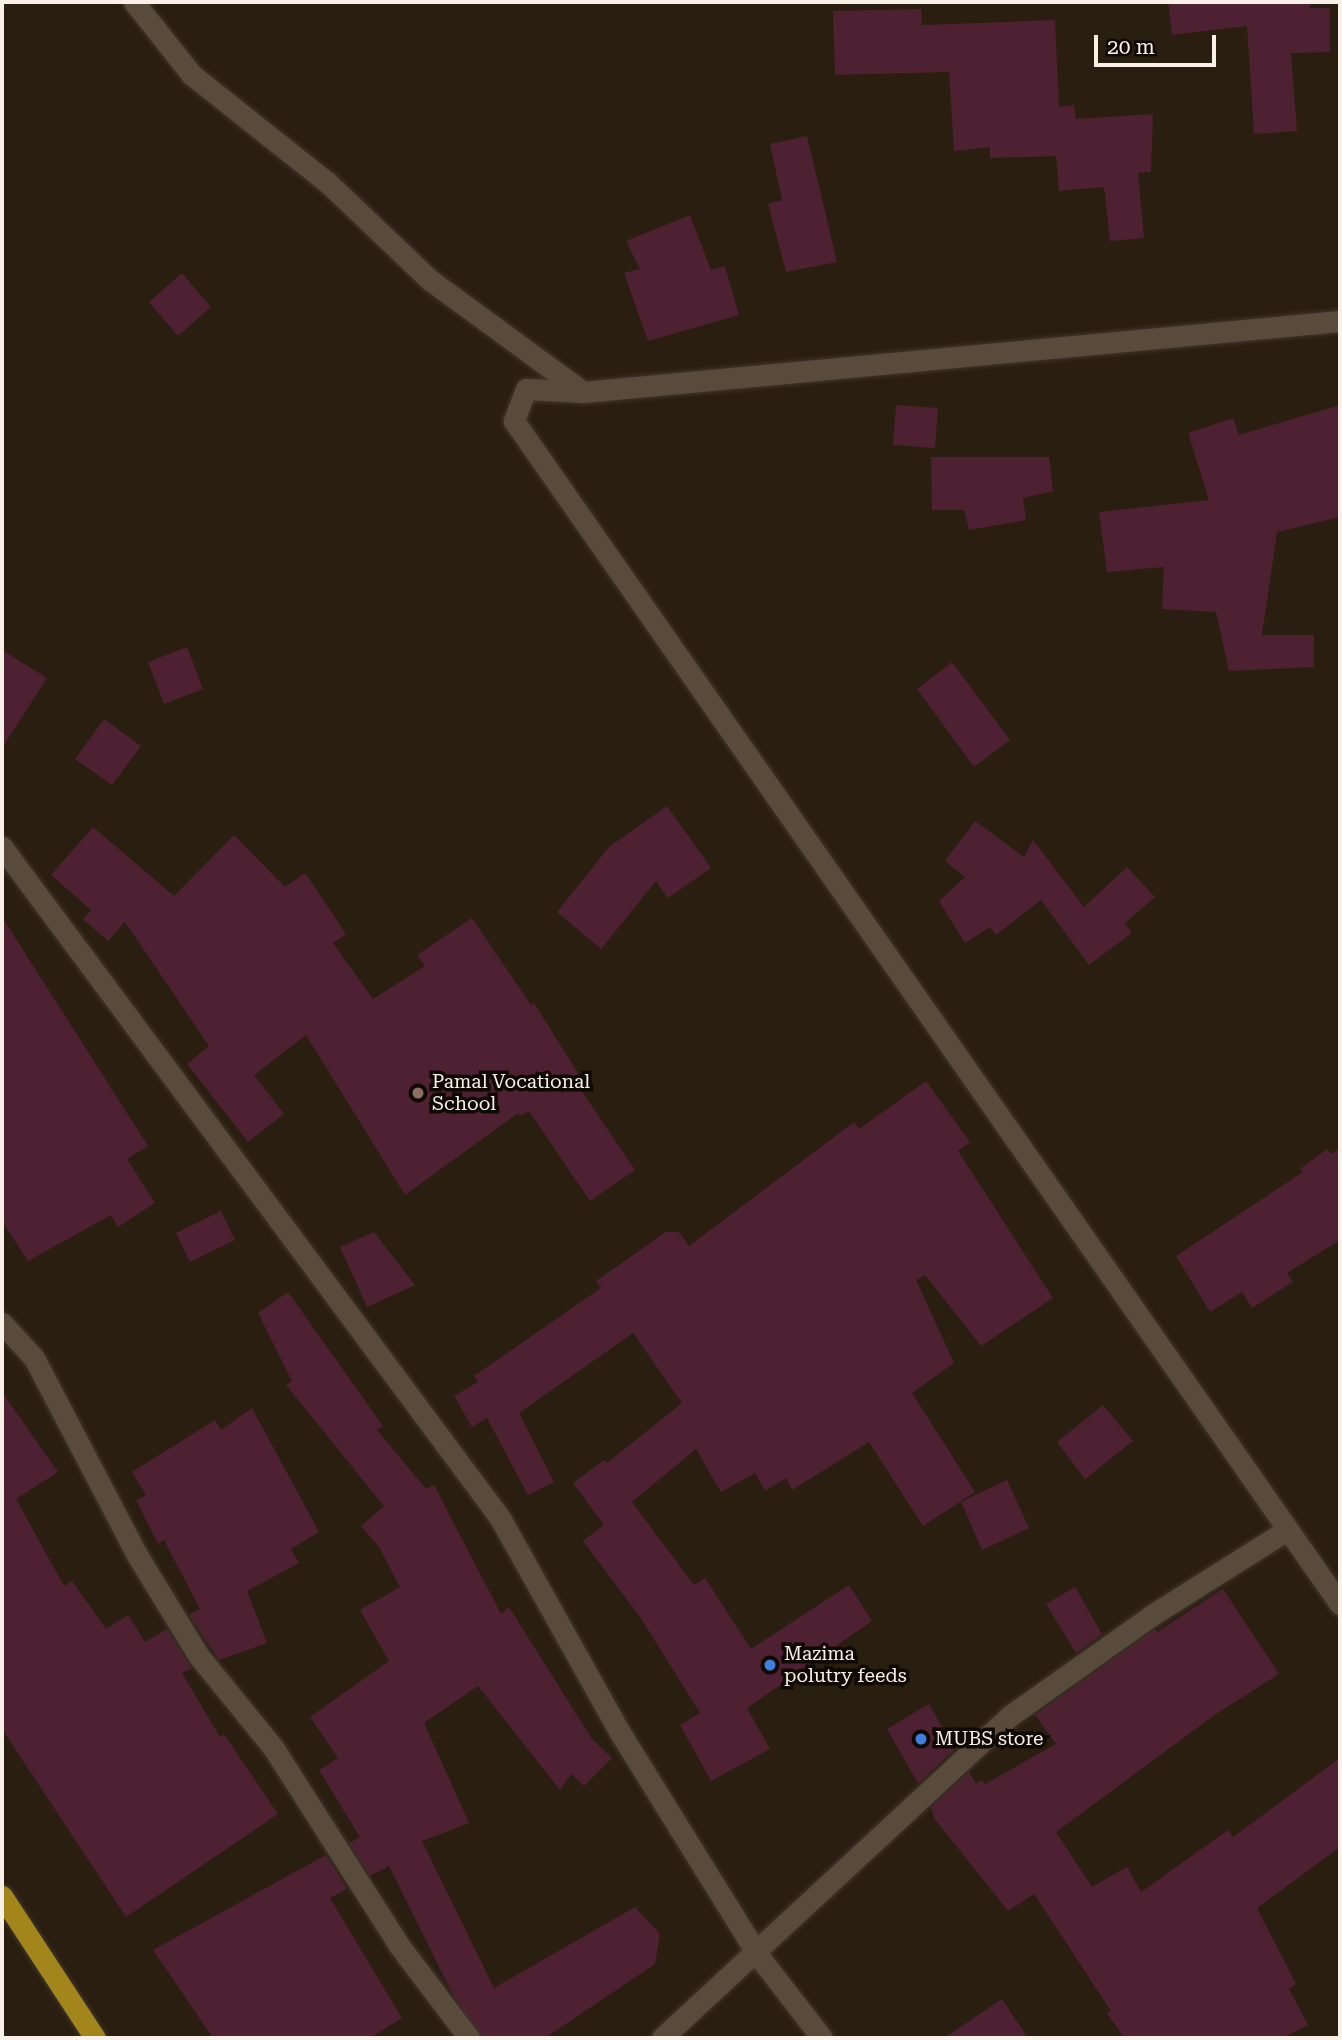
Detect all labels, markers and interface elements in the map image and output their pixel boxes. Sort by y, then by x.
scale bar [1097,21,1220,65]
text: 20 m [1107,35,1155,59]
place label: Pamal Vocational School [432,1071,590,1115]
marker: Pamal Vocational School [410,1085,426,1101]
place label: Mazima polutry feeds [784,1643,907,1687]
marker: Mazima polutry feeds [762,1657,778,1673]
place label: MUBS store [935,1728,1044,1750]
marker: MUBS store [913,1731,929,1747]

